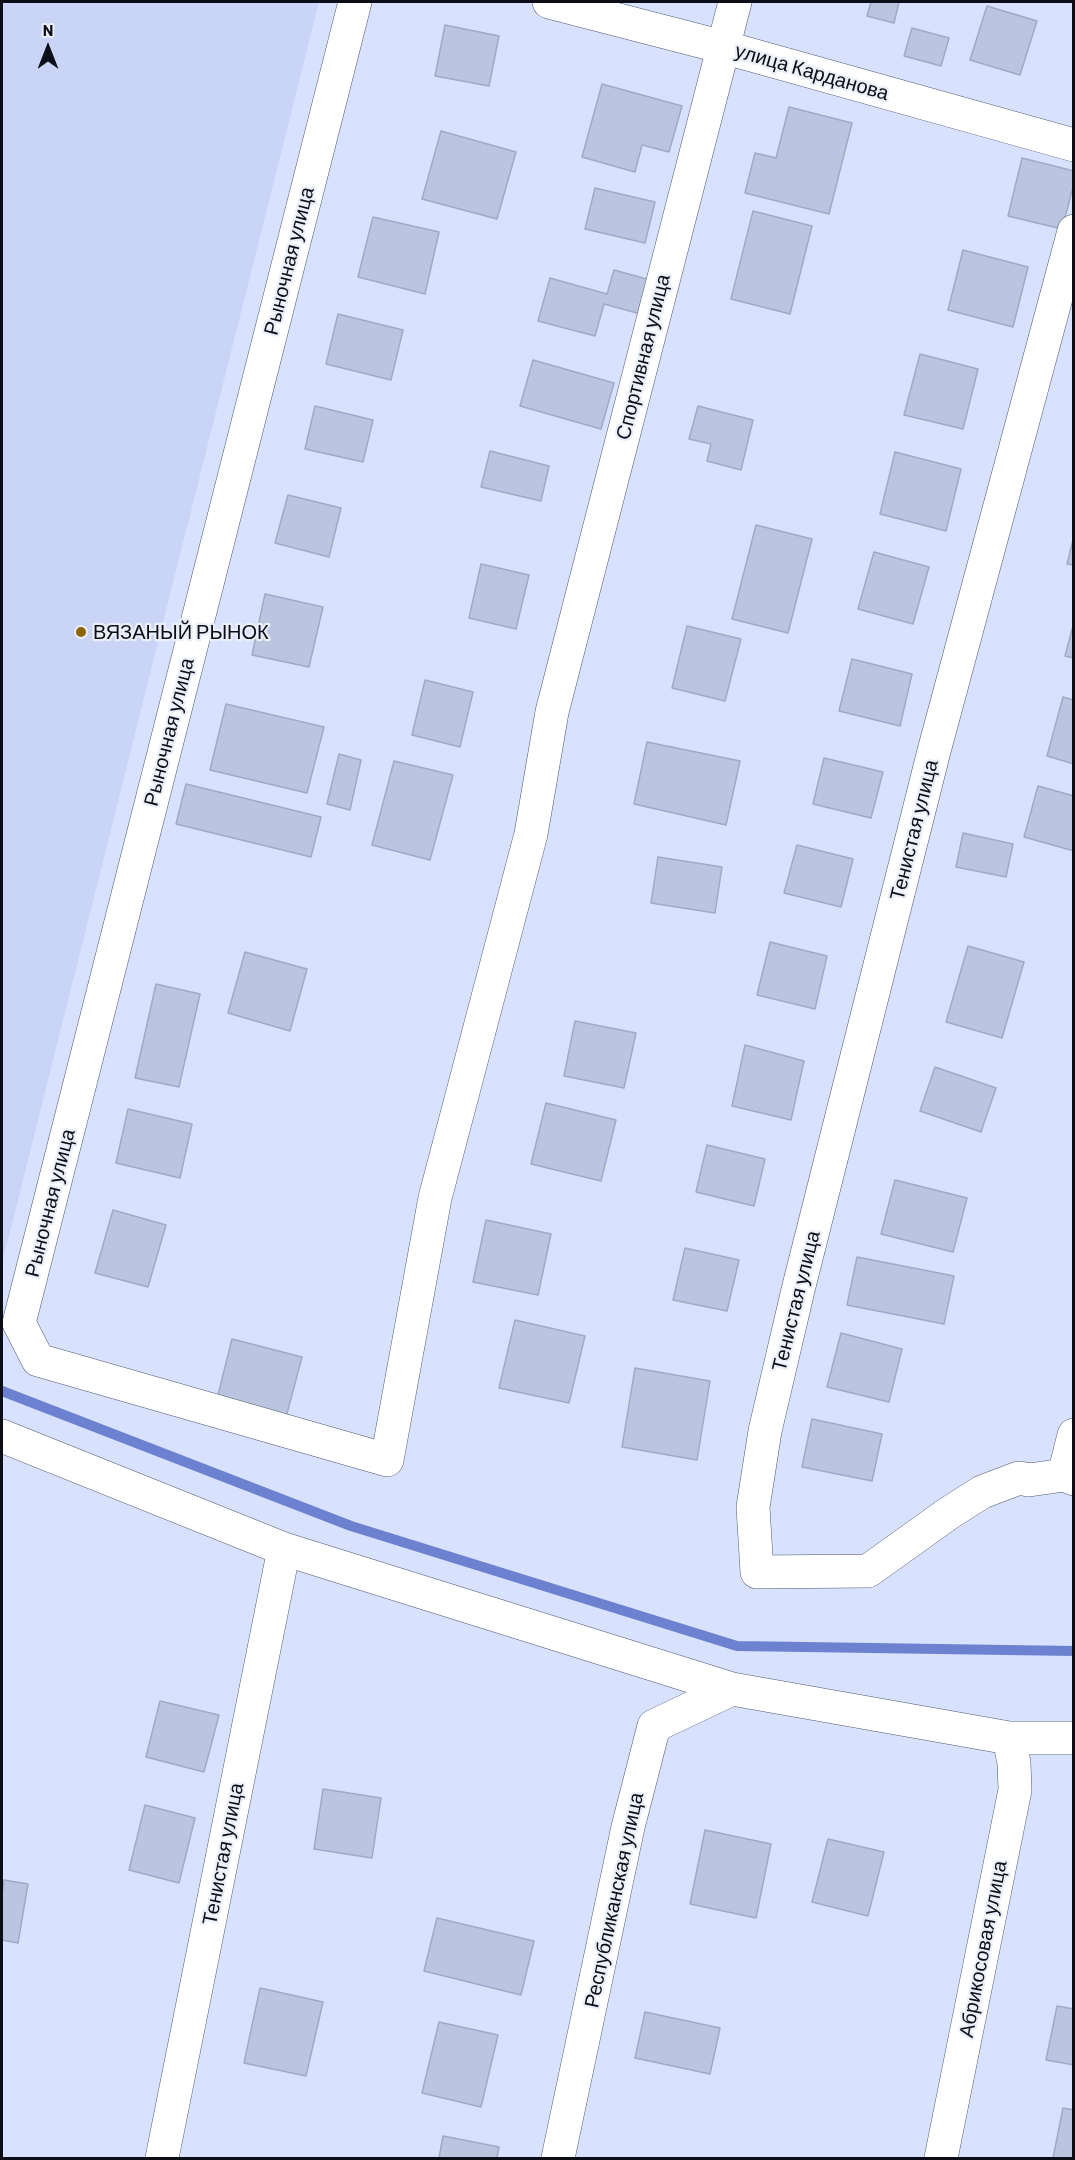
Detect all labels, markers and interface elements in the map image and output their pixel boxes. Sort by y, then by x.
north arrow [18,18,78,78]
text: N [43,20,53,39]
street label: улица Карданова [732,39,892,105]
street label: Рыночная улица [259,184,319,338]
street label: Спортивная улица [611,272,675,442]
place label: ВЯЗАНЫЙ РЫНОК [93,620,269,644]
marker: ВЯЗАНЫЙ РЫНОК [74,625,88,639]
street label: Рыночная улица [139,655,199,809]
street label: Тенистая улица [885,757,943,903]
street label: Рыночная улица [20,1126,80,1280]
street label: Тенистая улица [767,1228,825,1374]
street label: Тенистая улица [197,1781,249,1927]
street label: Республиканская улица [579,1790,649,2010]
street label: Абрикосовая улица [954,1858,1012,2040]

